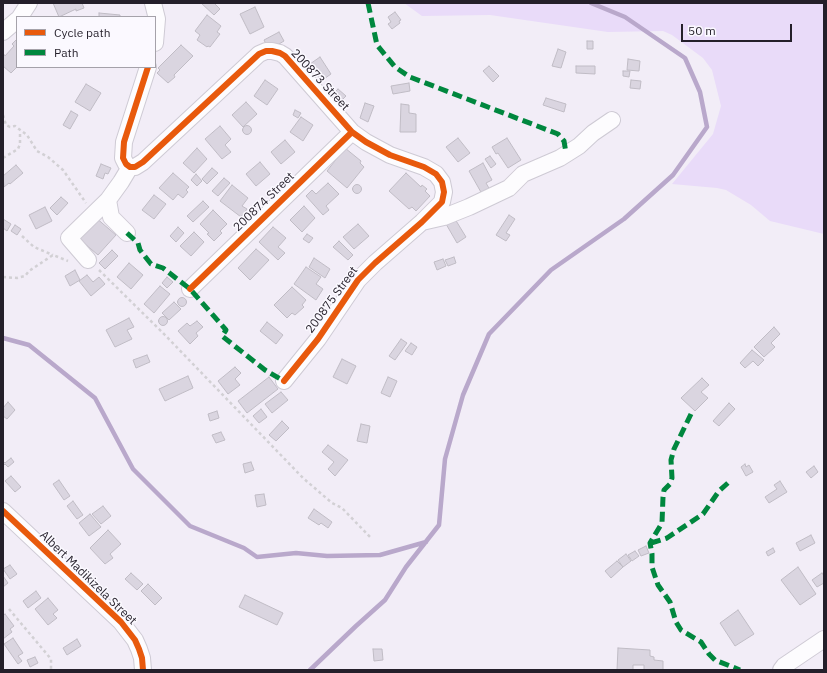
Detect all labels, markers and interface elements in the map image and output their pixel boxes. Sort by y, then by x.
legend [16,16,156,68]
scale bar [683,16,794,42]
text: 50 m [688,23,716,38]
text: Cycle path [54,25,111,40]
text: Path [54,45,79,60]
street label: 200873 Street [288,46,352,114]
street label: 200874 Street [231,169,297,235]
street label: 200875 Street [303,264,361,336]
street label: Albert Madikizela Street [37,528,139,628]

